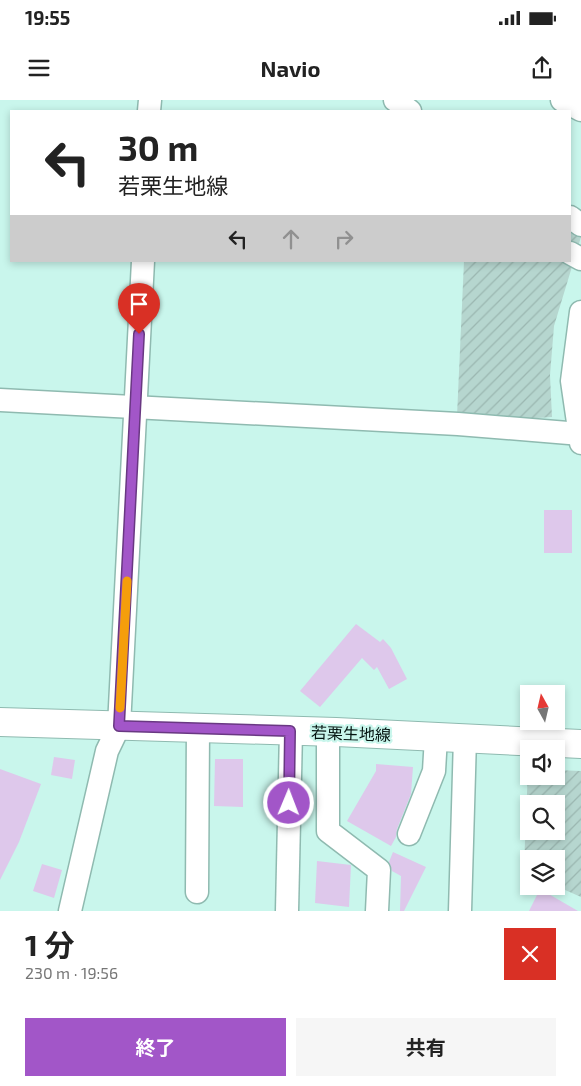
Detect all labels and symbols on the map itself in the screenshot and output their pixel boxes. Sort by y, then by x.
pin [118,283,160,334]
north arrow [520,685,565,730]
street label: 若栗生地線 [311,722,391,744]
position arrow [262,776,314,828]

